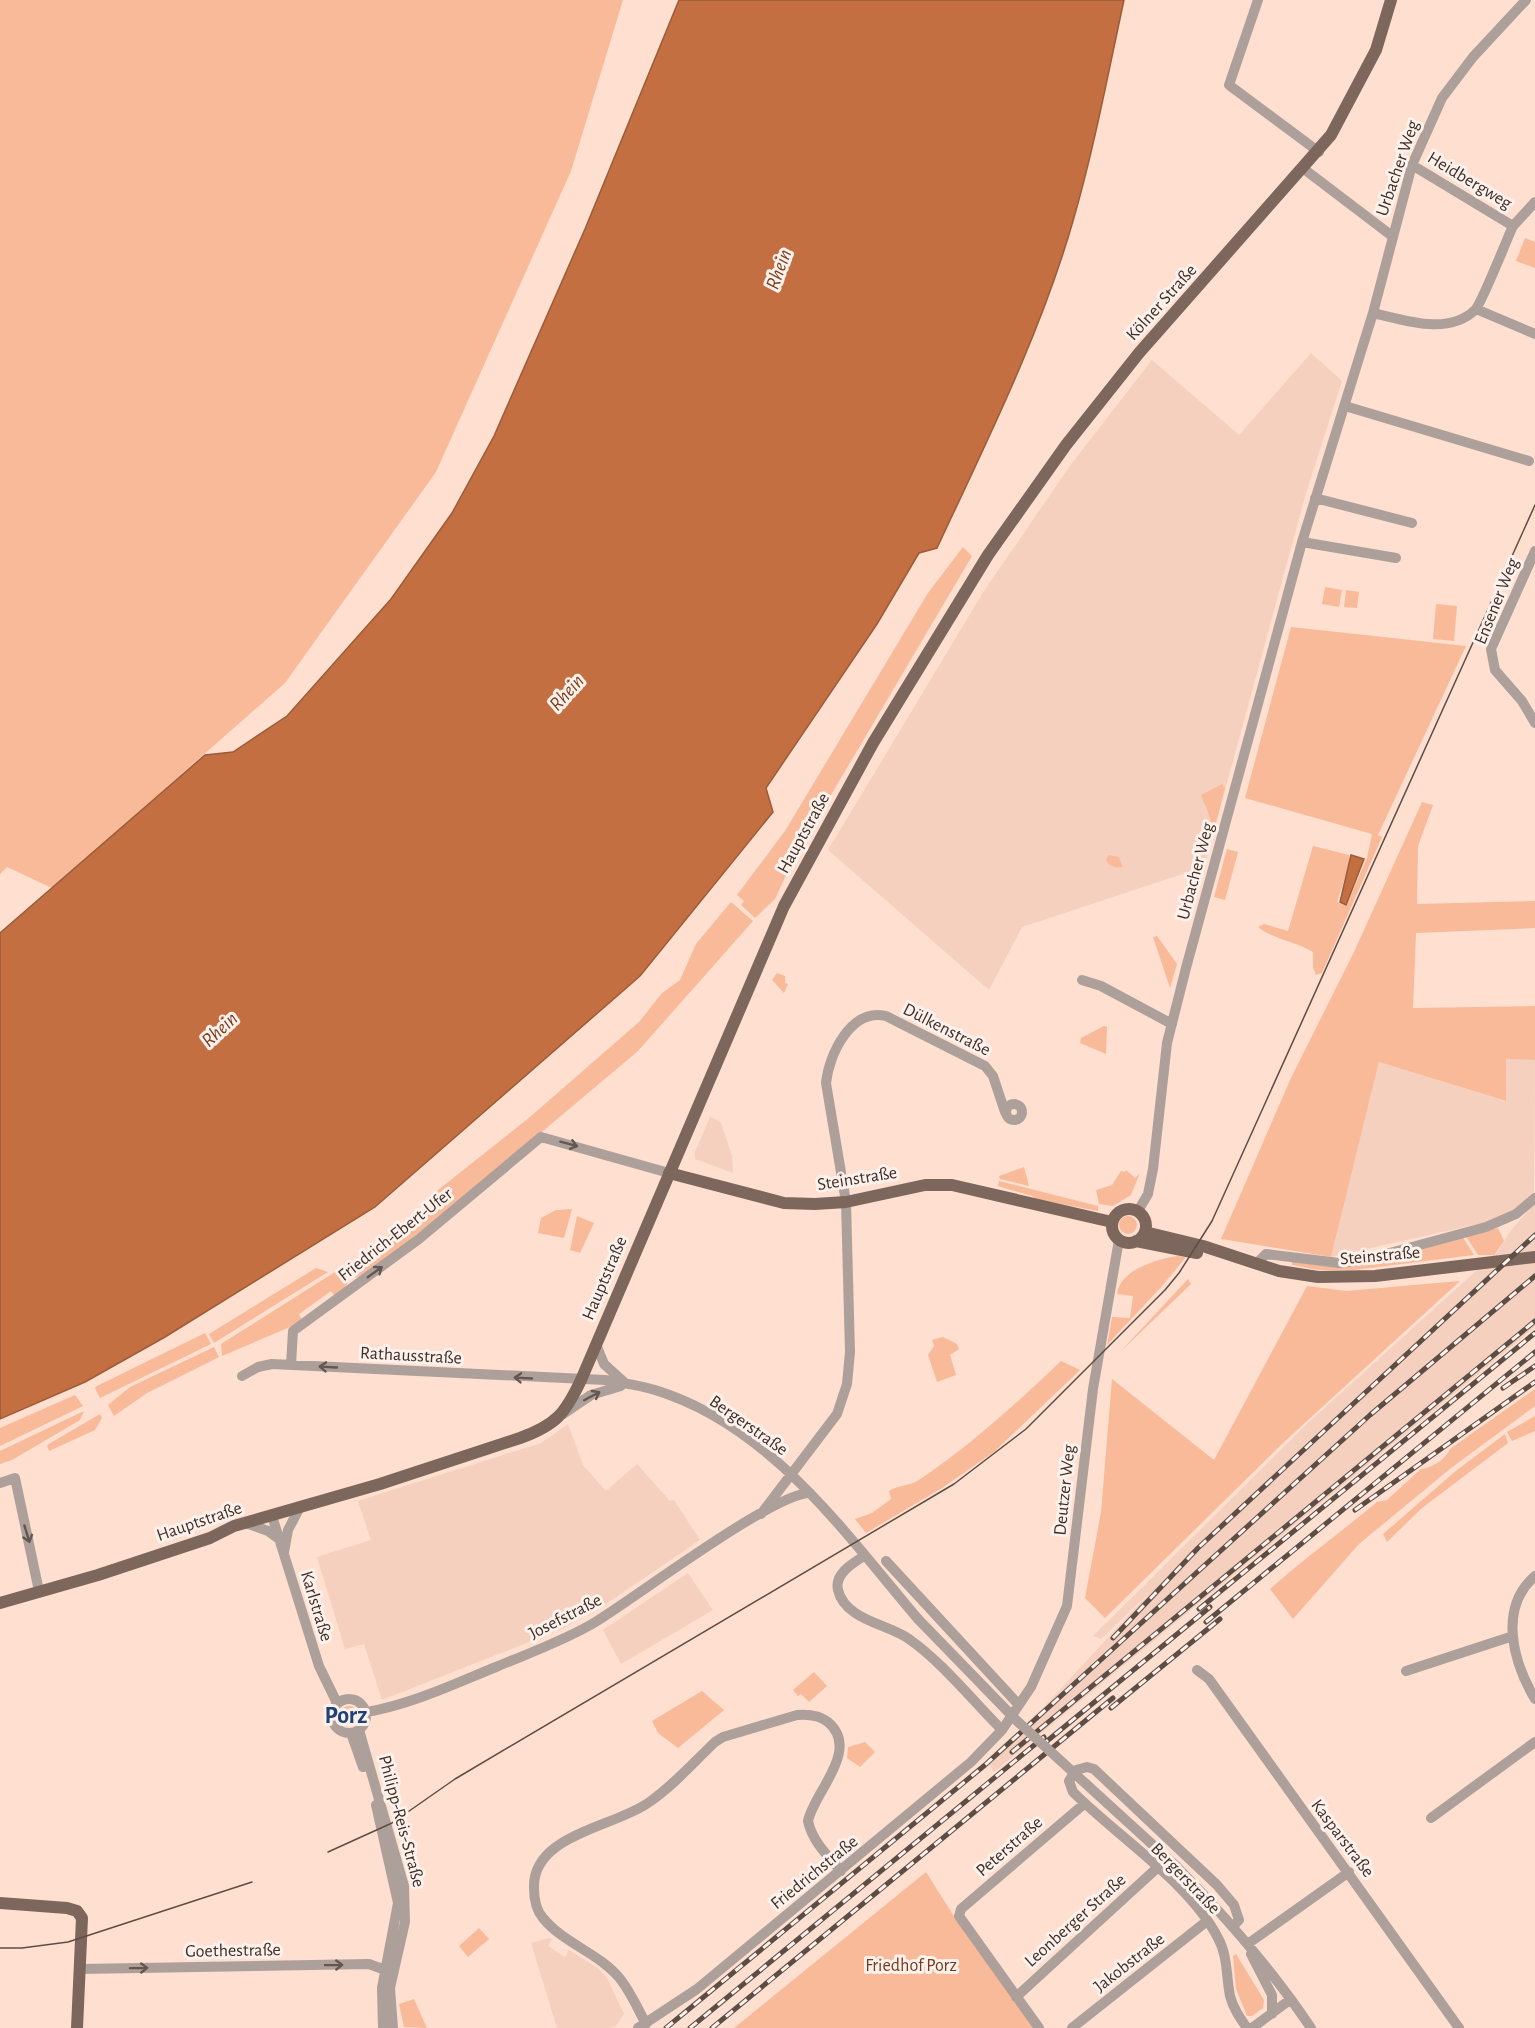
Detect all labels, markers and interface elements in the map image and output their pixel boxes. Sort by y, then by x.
street label: Urbacher Weg [1373,118,1423,218]
street label: Heidbergweg [1424,149,1515,213]
water label: Rhein [763,247,795,292]
street label: Kölner Straße [1123,261,1200,344]
street label: Ensener Weg [1471,555,1522,647]
water label: Rhein [546,671,588,715]
street label: Hauptstraße [774,790,833,877]
street label: Urbacher Weg [1174,820,1218,922]
street label: Dülkenstraße [900,1000,993,1060]
water label: Rhein [198,1008,242,1051]
one-way arrow [559,1139,578,1150]
street label: Steinstraße [816,1164,898,1194]
street label: Friedrich-Ebert-Ufer [335,1185,456,1285]
street label: Hauptstraße [579,1234,631,1323]
street label: Steinstraße [1339,1244,1421,1268]
one-way arrow [366,1266,382,1278]
street label: Rathausstraße [360,1344,462,1368]
one-way arrow [319,1362,339,1373]
one-way arrow [513,1373,533,1384]
one-way arrow [583,1390,600,1402]
street label: Bergerstraße [706,1392,791,1459]
street label: Deutzer Weg [1051,1444,1079,1536]
street label: Hauptstraße [154,1499,244,1545]
one-way arrow [21,1524,33,1543]
street label: Karlstraße [297,1569,335,1644]
street label: Josefstraße [526,1591,605,1643]
district label: Porz [325,1704,367,1728]
street label: Philipp-Reis-Straße [375,1753,427,1889]
street label: Kasparstraße [1307,1796,1377,1881]
street label: Peterstraße [973,1813,1046,1880]
street label: Friedrichstraße [768,1832,861,1913]
street label: Bergerstraße [1147,1840,1223,1918]
street label: Leonberger Straße [1022,1871,1130,1971]
street label: Jakobstraße [1091,1930,1168,1996]
street label: Goethestraße [185,1941,281,1961]
park label: Friedhof Porz [865,1957,957,1975]
one-way arrow [323,1959,343,1971]
one-way arrow [128,1962,148,1974]

